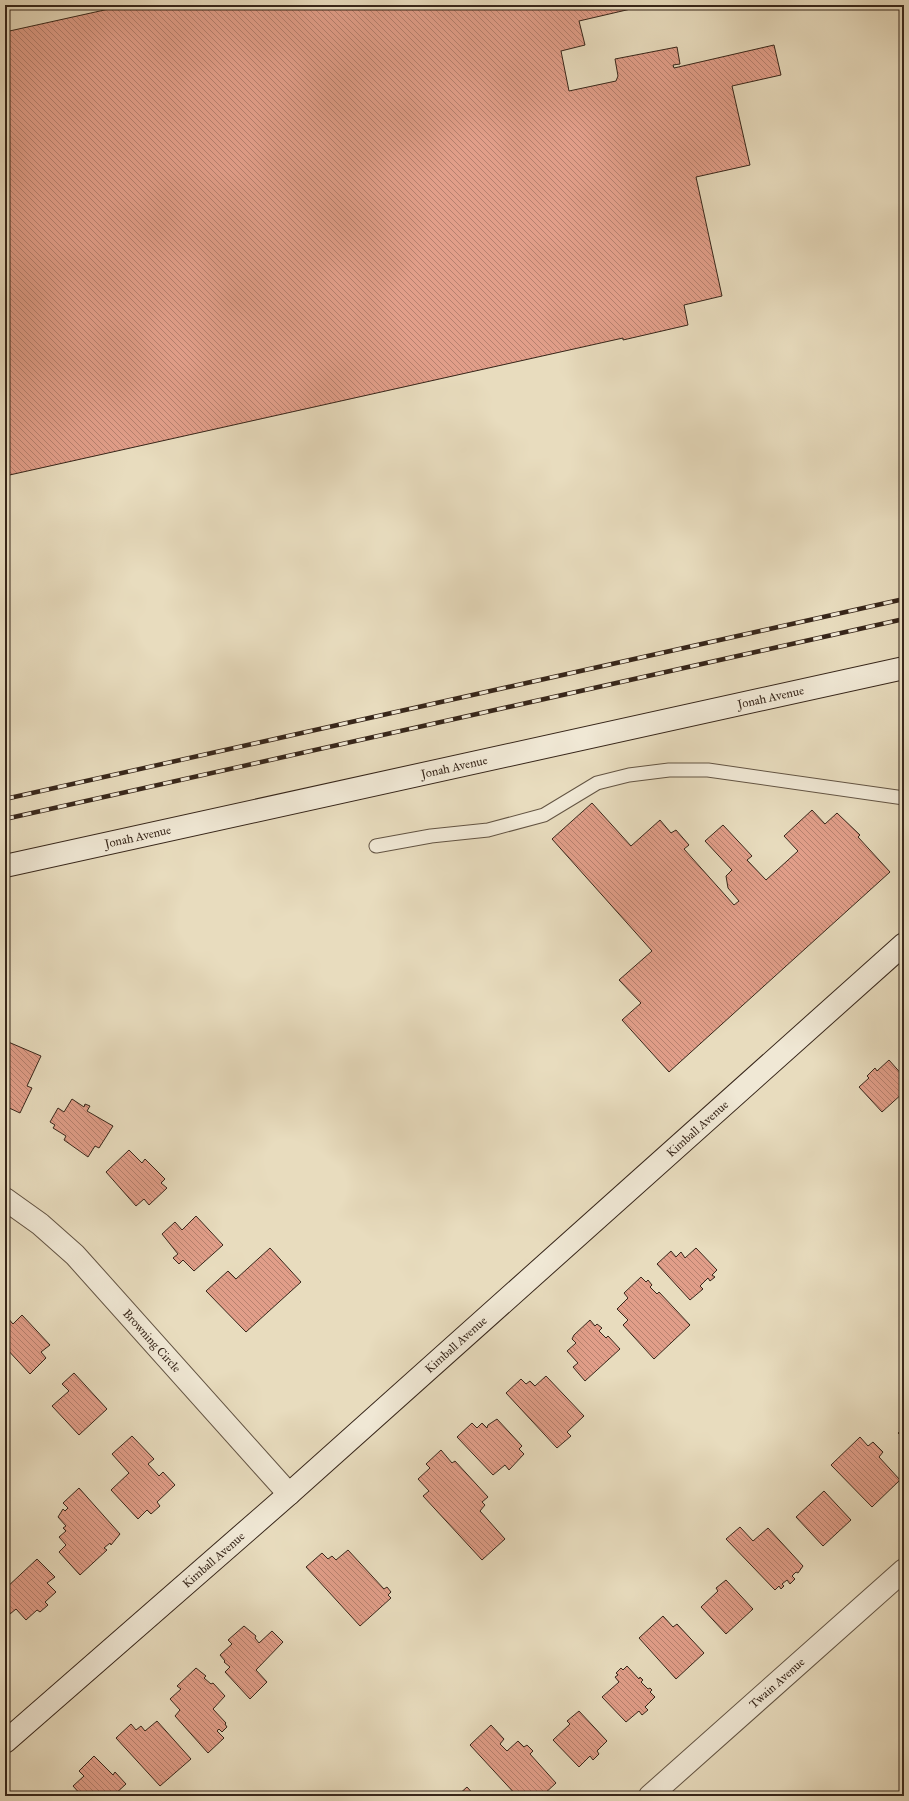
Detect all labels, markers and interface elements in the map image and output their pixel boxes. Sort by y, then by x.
street label: Jonah Avenue [734,683,805,713]
street label: Jonah Avenue [418,753,489,783]
street label: Jonah Avenue [101,823,172,852]
street label: Kimball Avenue [664,1098,731,1160]
street label: Browning Circle [120,1306,184,1375]
street label: Kimball Avenue [422,1314,490,1376]
street label: Kimball Avenue [180,1529,248,1591]
street label: Twain Avenue [746,1655,808,1711]

